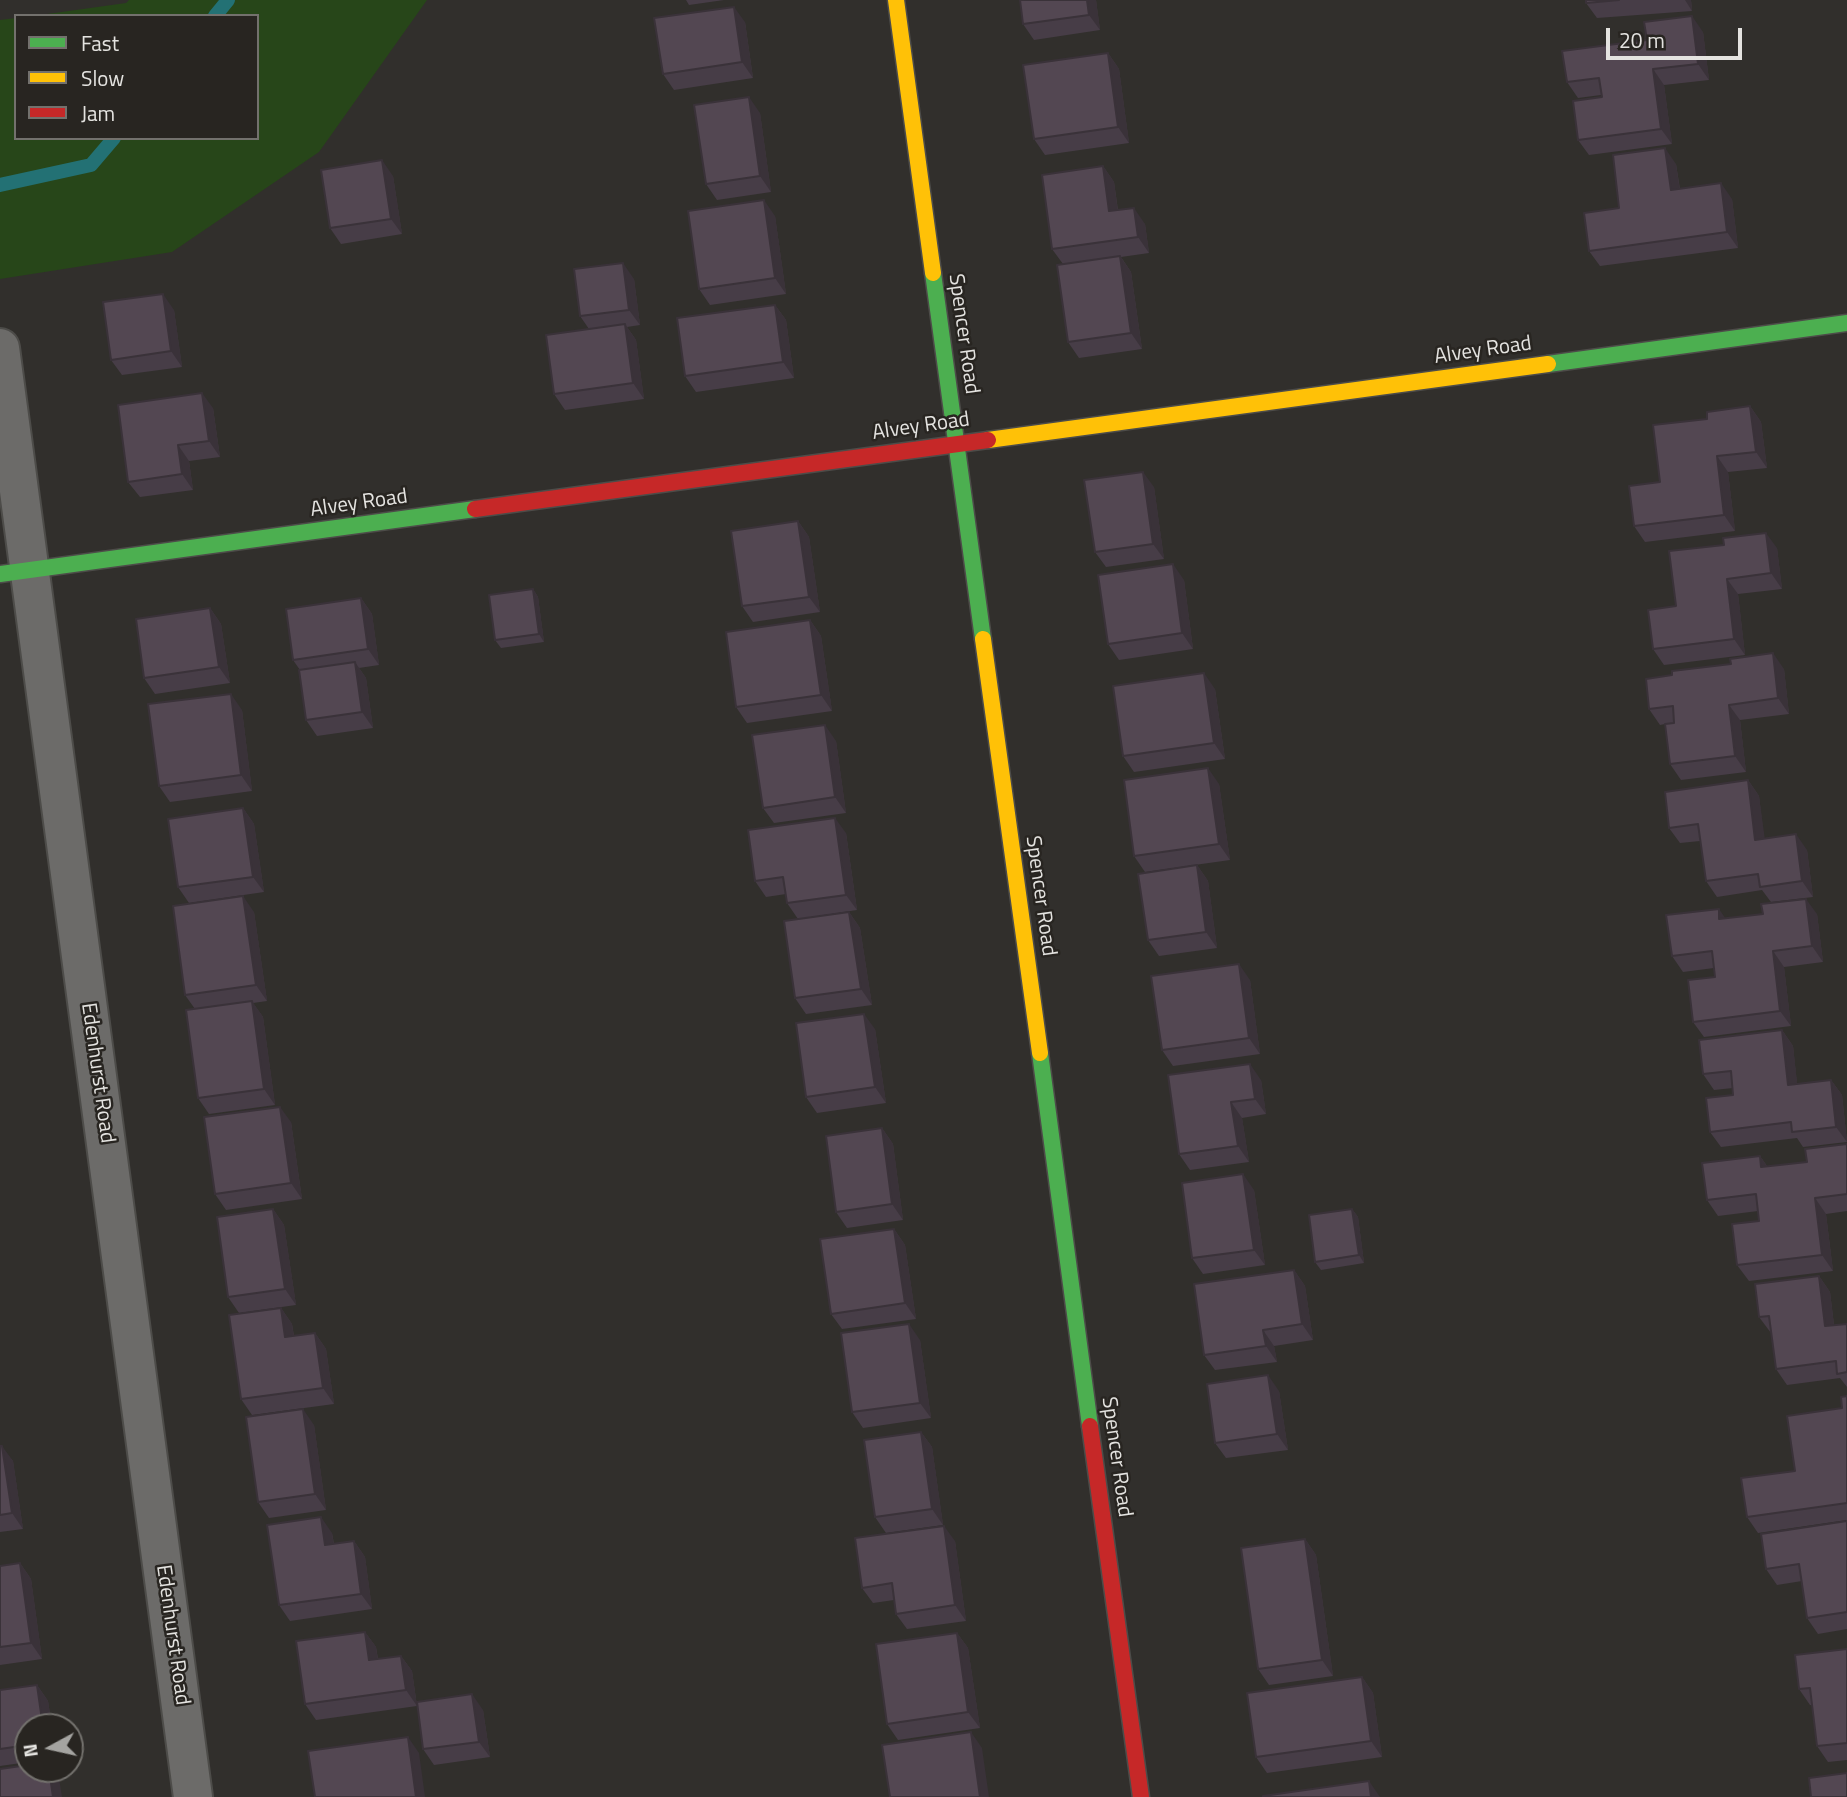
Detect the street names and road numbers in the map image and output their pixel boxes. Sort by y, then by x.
street label: Spencer Road [942,272,984,396]
street label: Alvey Road [1433,332,1533,370]
street label: Alvey Road [871,408,971,446]
street label: Alvey Road [309,485,409,523]
street label: Spencer Road [1019,834,1061,958]
street label: Edenhurst Road [75,1001,119,1145]
street label: Spencer Road [1095,1395,1137,1519]
street label: Edenhurst Road [150,1563,194,1707]

